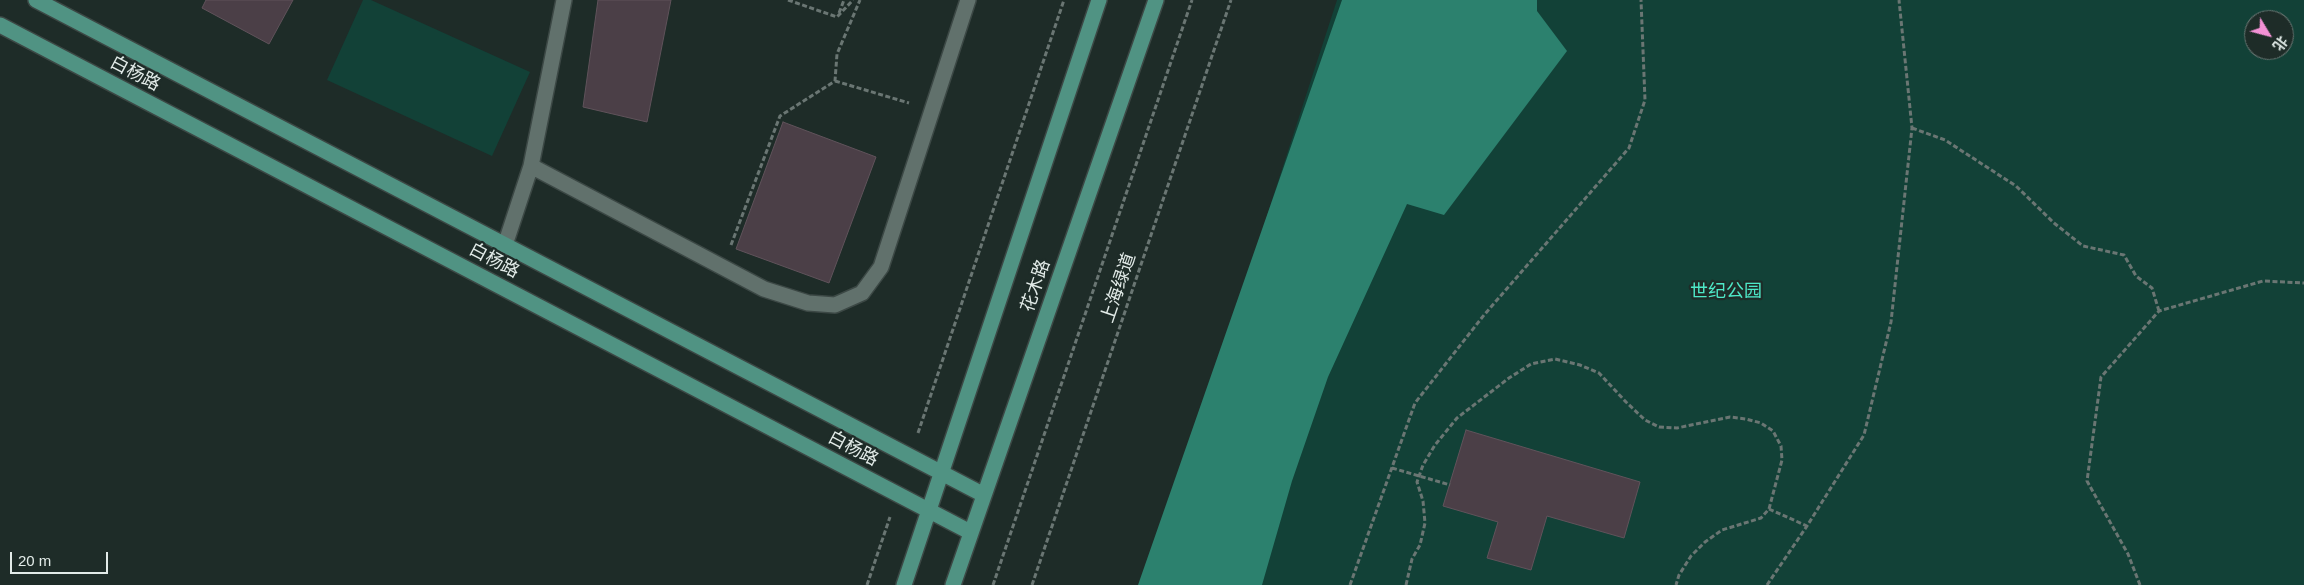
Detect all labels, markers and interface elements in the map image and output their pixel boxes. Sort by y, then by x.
north arrow [2244,10,2294,60]
text: 北 [2270,33,2291,54]
street label: 白杨路 [106,52,164,96]
street label: 白杨路 [465,239,523,283]
street label: 上海绿道 [1097,250,1141,326]
street label: 花木路 [1017,257,1055,315]
park label: 世纪公园 [1690,281,1762,303]
street label: 白杨路 [824,427,882,471]
scale bar [12,542,110,574]
text: 20 m [18,552,51,569]

